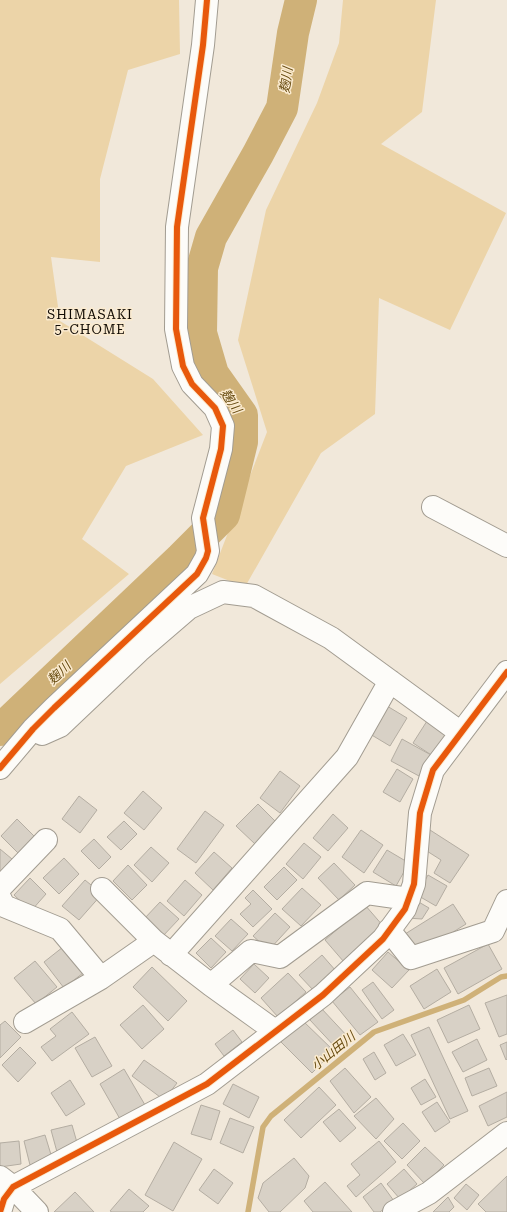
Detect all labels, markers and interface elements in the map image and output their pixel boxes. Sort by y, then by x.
water label: 麹川 [277,64,296,94]
district label: SHIMASAKI 5-CHOME [47,307,133,337]
water label: 麹川 [218,386,246,418]
water label: 麹川 [44,657,75,687]
water label: 小山田川 [308,1028,359,1073]

